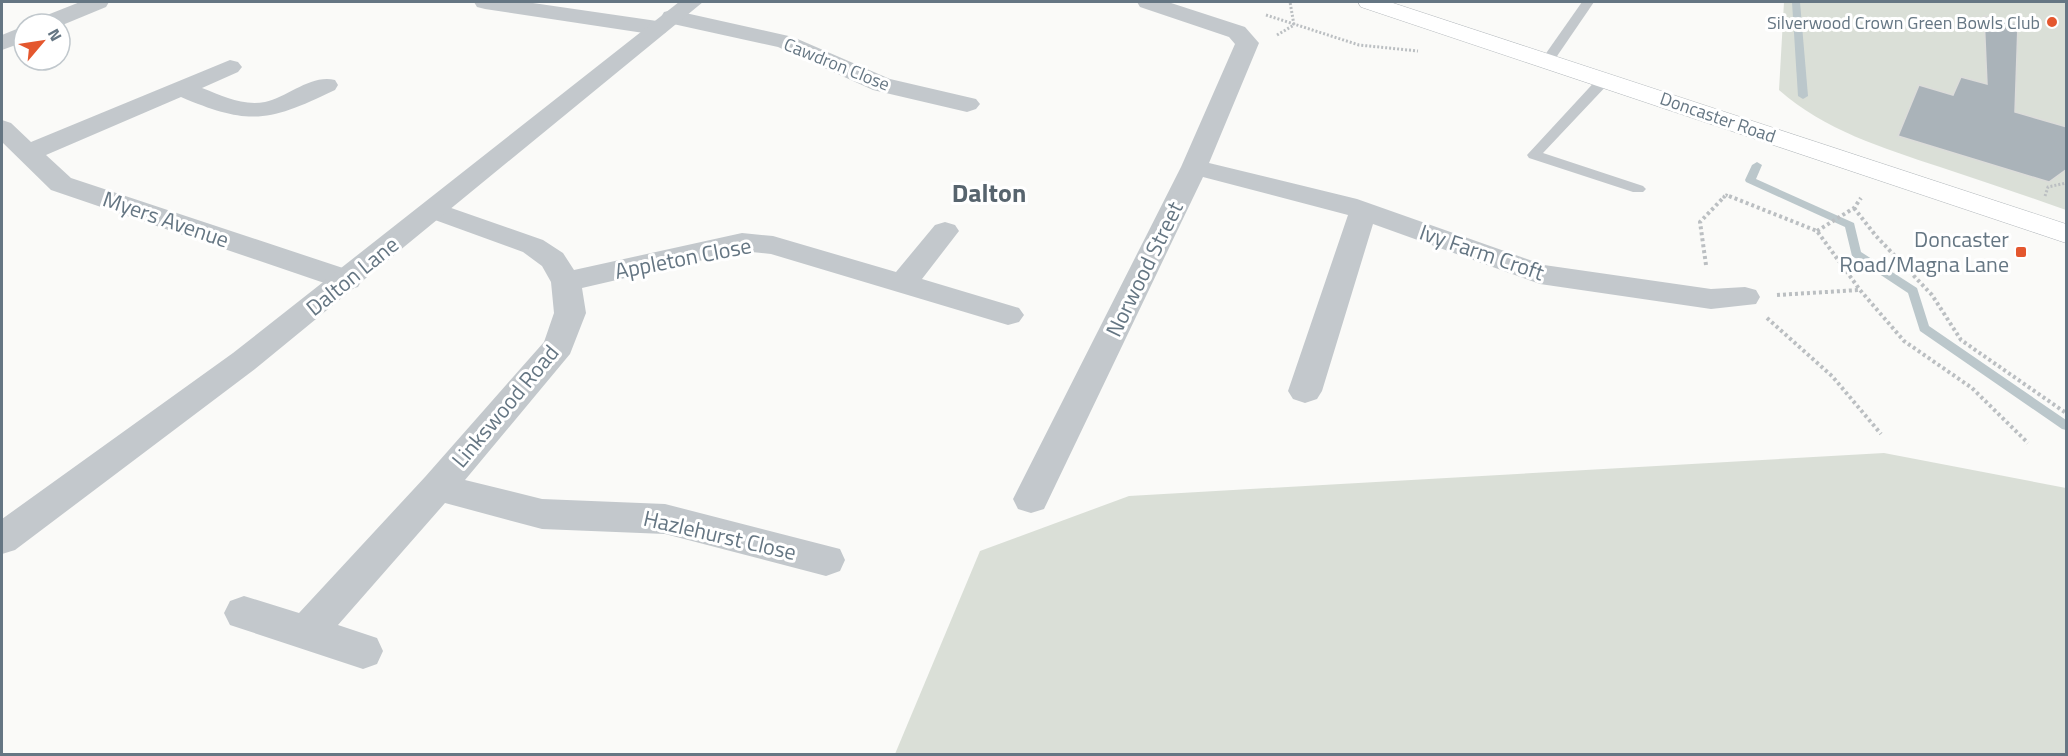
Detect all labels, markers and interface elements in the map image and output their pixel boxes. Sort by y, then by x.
place label: Silverwood Crown Green Bowls Club [1767,9,2040,36]
north arrow [12,12,72,72]
marker: Silverwood Crown Green Bowls Club [2045,15,2059,29]
text: N [42,24,68,45]
street label: Cawdron Close [780,30,894,98]
street label: Doncaster Road [1657,85,1779,149]
district label: Dalton [952,173,1026,212]
street label: Myers Avenue [98,182,234,256]
street label: Norwood Street [1096,195,1192,343]
street label: Ivy Farm Croft [1415,215,1549,289]
place label: Doncaster Road/Magna Lane [1839,222,2009,281]
street label: Dalton Lane [298,228,406,324]
street label: Appleton Close [612,228,754,288]
marker: Doncaster Road/Magna Lane [2014,245,2028,259]
street label: Linkswood Road [443,337,567,475]
street label: Hazlehurst Close [640,501,800,569]

